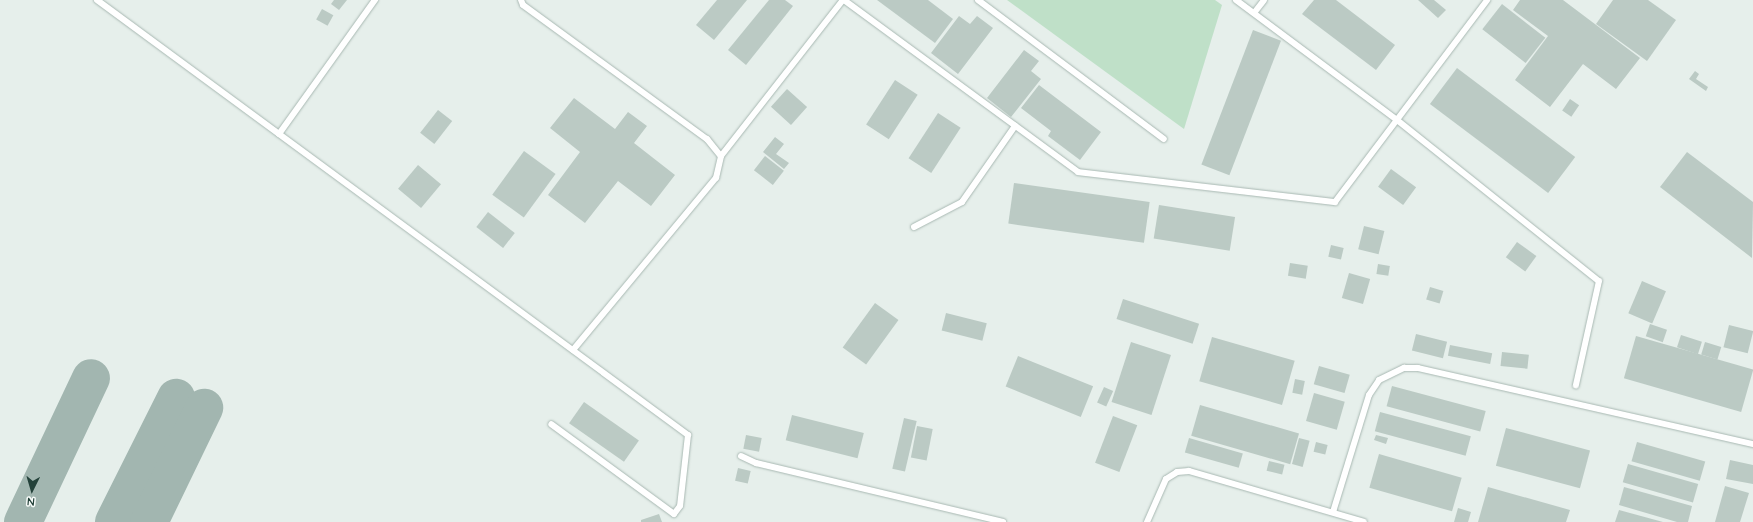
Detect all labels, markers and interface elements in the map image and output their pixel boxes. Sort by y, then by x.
north arrow [12,470,52,510]
text: N [26,495,36,509]

